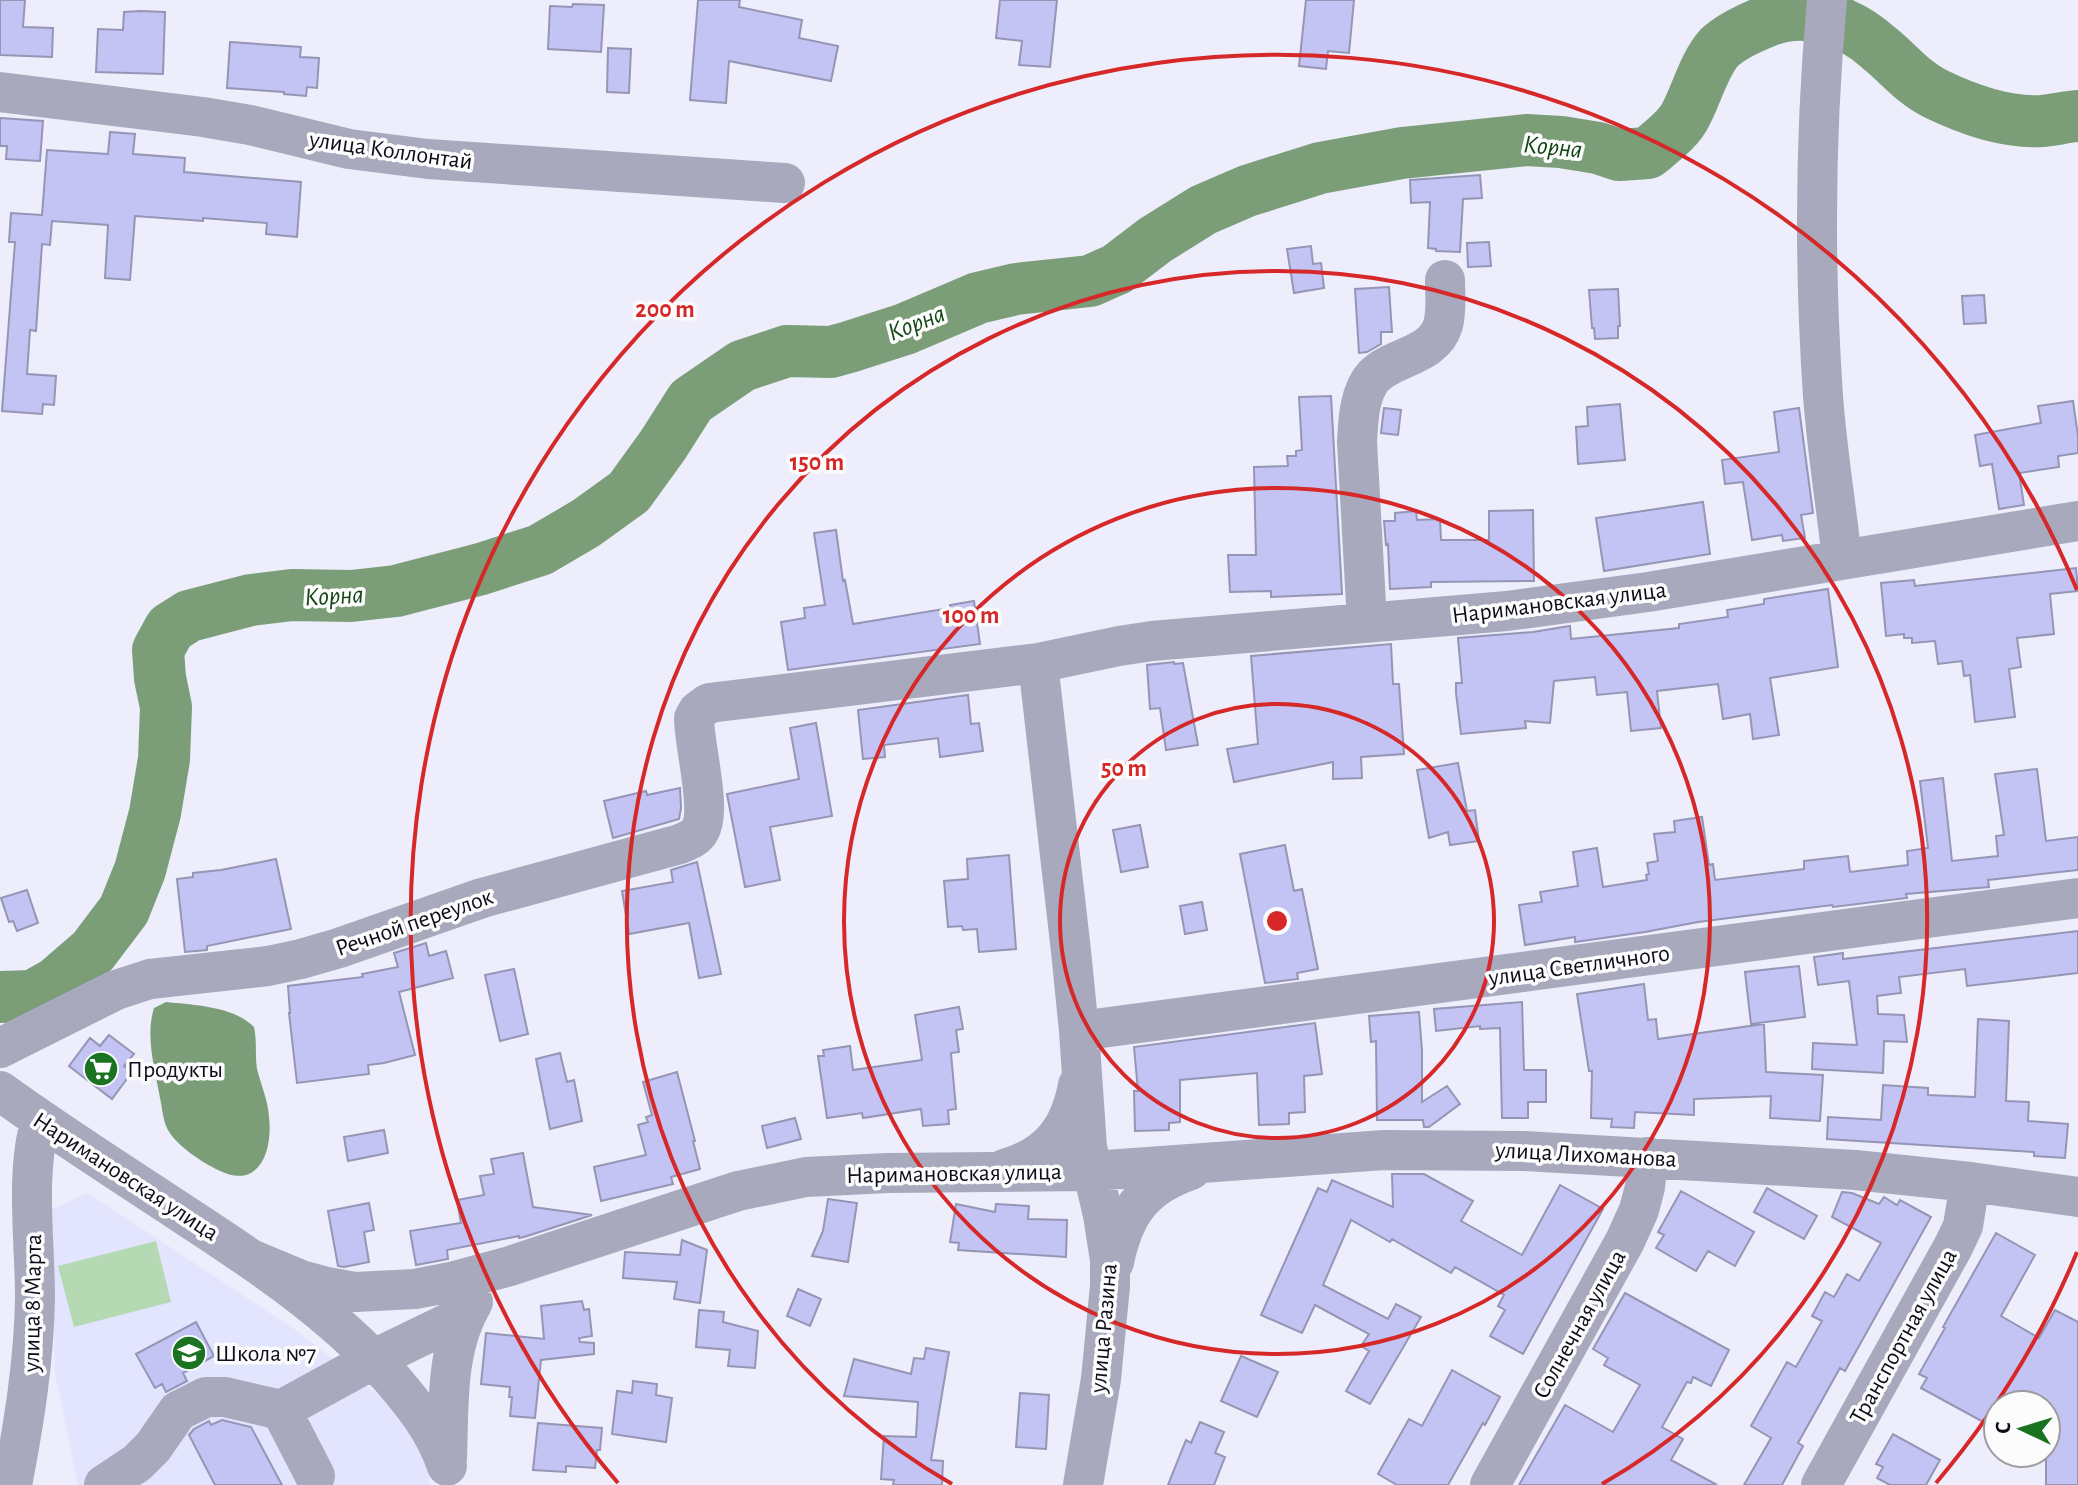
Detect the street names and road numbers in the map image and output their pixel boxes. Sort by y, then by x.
street label: улица Коллонтай [307,128,474,174]
street label: Наримановская улица [1451,578,1668,628]
street label: Речной переулок [333,885,496,961]
street label: улица Светличного [1486,941,1671,991]
street label: Наримановская улица [28,1108,223,1246]
street label: улица Лихоманова [1494,1138,1677,1172]
street label: Наримановская улица [846,1160,1062,1188]
street label: улица 8 Марта [20,1234,46,1373]
street label: Транспортная улица [1846,1245,1962,1428]
street label: Солнечная улица [1529,1246,1631,1403]
street label: улица Разина [1086,1262,1122,1395]

